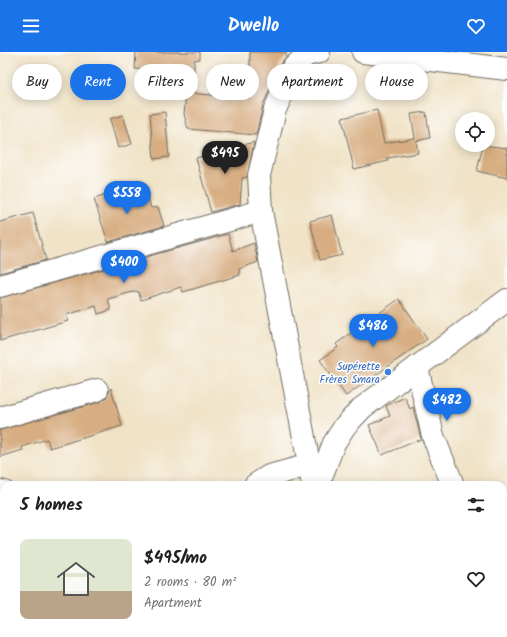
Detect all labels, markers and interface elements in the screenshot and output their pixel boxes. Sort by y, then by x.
text: Dwello [228,12,279,41]
icon: menu [20,15,42,37]
icon: heart [465,15,487,37]
chip: Buy [12,64,62,100]
chip: Rent [70,64,126,100]
chip: Filters [134,64,198,100]
chip: New [206,64,259,100]
chip: Apartment [267,64,357,100]
chip: House [365,64,428,100]
map controls [455,112,495,152]
button: locate [455,112,495,152]
pin: $495 [201,141,249,175]
text: $495 [211,143,239,164]
pin: $558 [103,181,151,215]
text: $558 [113,183,141,204]
pin: $400 [100,250,148,284]
text: $400 [110,252,138,273]
pin: $486 [349,314,397,348]
text: $486 [358,316,388,337]
place label: Supérette Frères Smara [320,358,380,389]
marker: Supérette Frères Smara [383,367,393,377]
pin: $482 [423,388,471,422]
text: $482 [432,390,462,411]
text: 5 homes [20,492,83,519]
icon: filters [465,494,487,516]
text: $495/mo [144,545,207,572]
icon: home [52,555,100,603]
icon: heart [465,568,487,590]
text: 2 rooms · 80 m² [144,572,236,593]
text: Apartment [144,593,202,614]

